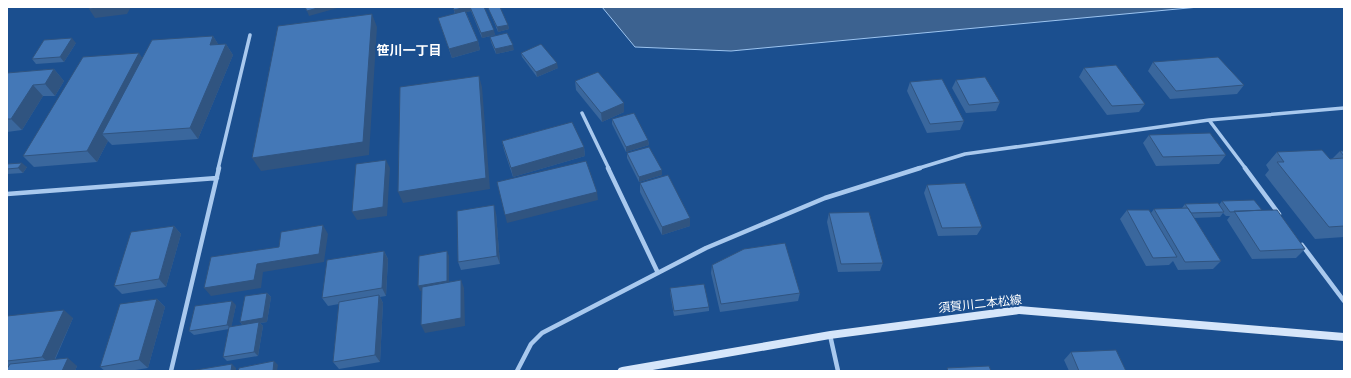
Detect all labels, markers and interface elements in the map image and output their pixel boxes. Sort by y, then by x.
district label: 笹川一丁目 [376,43,442,58]
street label: 須賀川二本松線 [937,293,1022,314]

